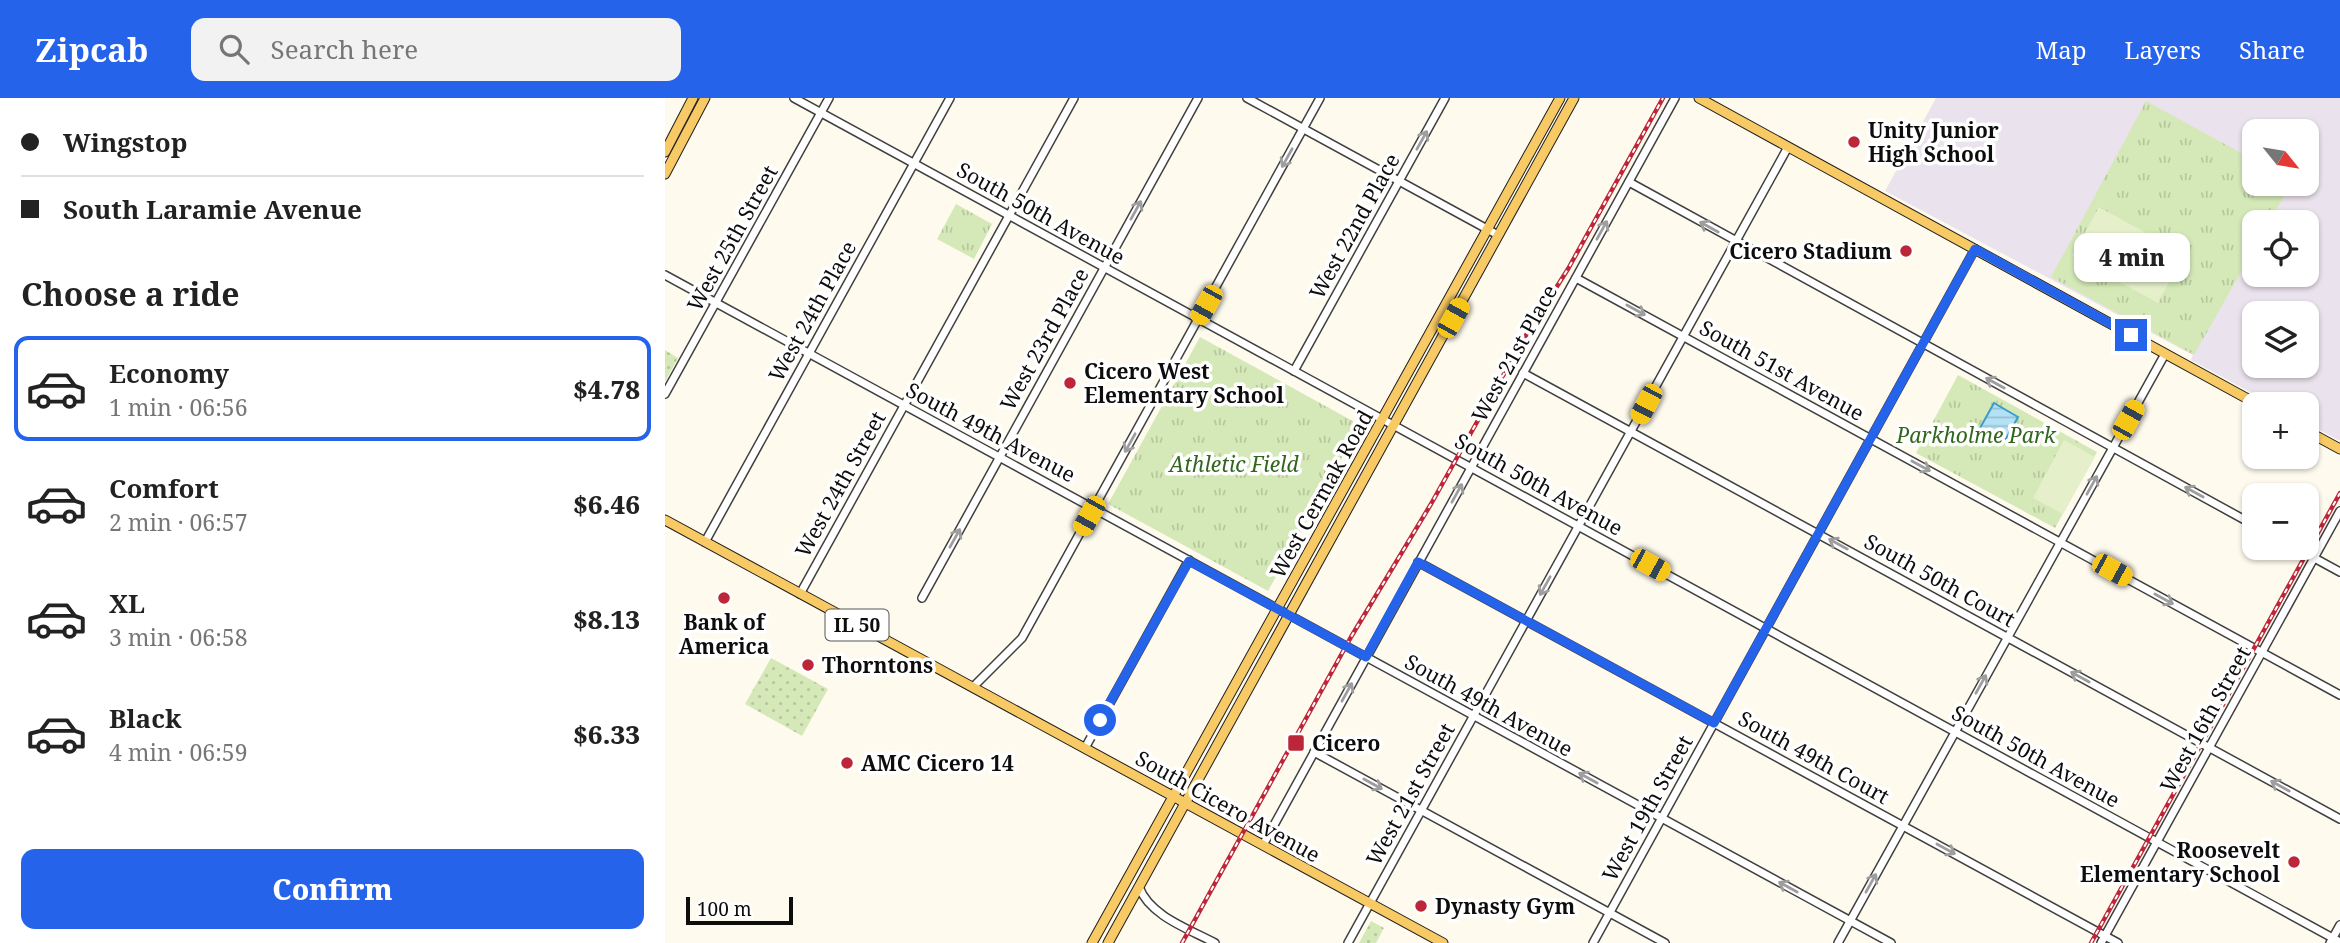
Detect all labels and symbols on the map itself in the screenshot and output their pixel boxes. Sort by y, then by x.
place label: Unity Junior High School [1868,116,1999,168]
north arrow [2242,119,2319,196]
one-way arrow [1416,130,1429,151]
marker: Unity Junior High School [1846,134,1862,150]
one-way arrow [1280,147,1294,167]
street label: West 22nd Place [1302,148,1406,304]
street label: South 50th Avenue [952,155,1130,271]
street label: West 25th Street [680,160,784,316]
one-way arrow [1130,200,1143,221]
one-way arrow [1699,219,1720,233]
one-way arrow [1595,220,1609,240]
callout: 4 min [2073,233,2189,282]
street label: West 24th Place [762,236,862,386]
place label: Cicero Stadium [1729,237,1892,265]
marker: Cicero Stadium [1898,243,1914,259]
street label: West 23rd Place [993,263,1095,415]
street label: West 21st Place [1465,279,1563,427]
car [1187,282,1226,328]
car [1434,295,1473,341]
one-way arrow [1625,303,1645,317]
street label: South 51st Avenue [1695,313,1869,427]
route end [2115,319,2147,351]
place label: Cicero West Elementary School [1084,357,1285,409]
marker: Cicero West Elementary School [1062,375,1078,391]
street label: South 49th Avenue [902,376,1080,488]
one-way arrow [1985,376,2005,390]
car [1627,381,1666,427]
car [2109,397,2148,443]
street label: West Cermak Road [1263,405,1379,583]
street label: West 24th Street [788,406,892,562]
park label: Parkholme Park [1895,421,2057,449]
street label: South 50th Avenue [1450,426,1628,542]
one-way arrow [1123,432,1136,453]
park label: Athletic Field [1167,450,1299,478]
one-way arrow [1911,460,1931,474]
one-way arrow [2085,476,2099,496]
one-way arrow [1451,483,1464,504]
one-way arrow [2184,485,2205,498]
car [1070,493,1109,539]
street label: South 50th Court [1860,527,2020,633]
one-way arrow [949,528,962,549]
one-way arrow [1828,537,1848,551]
car [1627,546,1674,584]
car [2089,551,2136,589]
one-way arrow [1538,575,1551,596]
marker: Bank of America [716,590,732,606]
one-way arrow [2153,593,2174,606]
place label: Bank of America [679,608,769,660]
road number: IL 50 [825,610,889,640]
street label: West 16th Street [2153,641,2257,797]
street label: South 49th Avenue [1400,647,1578,763]
place label: Thorntons [822,651,933,679]
marker: Thorntons [800,657,816,673]
one-way arrow [2071,670,2091,684]
one-way arrow [1975,675,1989,695]
one-way arrow [1341,682,1354,703]
street label: South 50th Avenue [1947,698,2125,814]
route start [1084,704,1116,736]
street label: South 49th Court [1734,704,1894,810]
street label: West 21st Street [1359,718,1461,870]
place label: Cicero [1312,729,1380,757]
street label: West 19th Street [1595,730,1699,886]
marker: Cicero [1286,733,1306,753]
street label: South Cicero Avenue [1131,744,1325,868]
place label: AMC Cicero 14 [861,749,1014,777]
marker: AMC Cicero 14 [839,755,855,771]
one-way arrow [1578,771,1599,784]
one-way arrow [1363,778,1383,792]
one-way arrow [2270,779,2291,792]
place label: Roosevelt Elementary School [2080,836,2281,888]
one-way arrow [1935,843,1956,857]
marker: Roosevelt Elementary School [2286,854,2302,870]
one-way arrow [1864,874,1878,894]
one-way arrow [1778,880,1798,894]
place label: Dynasty Gym [1435,892,1575,920]
scale bar [686,894,793,926]
marker: Dynasty Gym [1413,898,1429,914]

